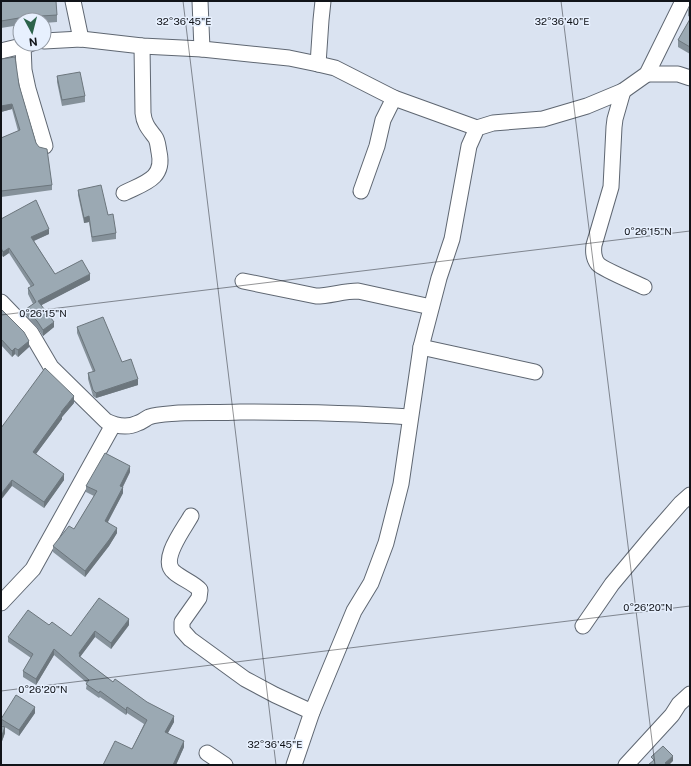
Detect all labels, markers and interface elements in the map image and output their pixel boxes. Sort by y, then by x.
north arrow [12,12,52,52]
text: 32°36'45"E [157,15,211,27]
text: 32°36'40"E [535,15,589,27]
text: N [28,35,38,48]
text: 0°26'15"N [624,225,672,237]
text: 0°26'15"N [19,307,67,319]
text: 0°26'20"N [623,601,673,613]
text: 0°26'20"N [18,683,68,695]
text: 32°36'45"E [248,738,302,750]

